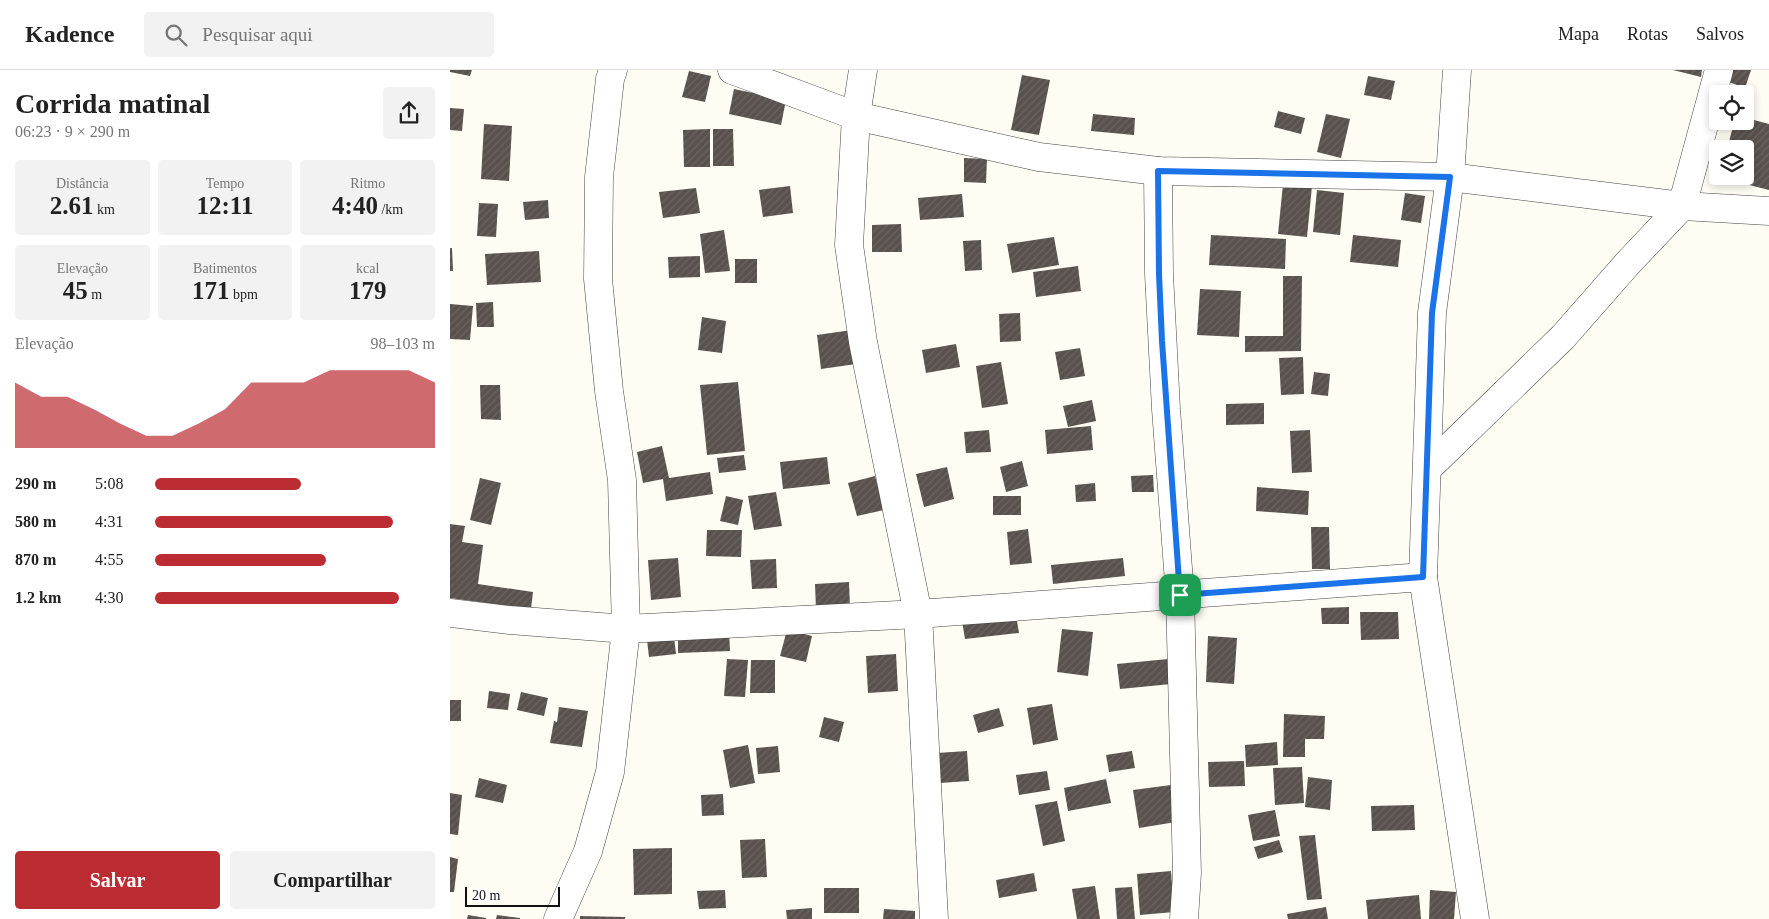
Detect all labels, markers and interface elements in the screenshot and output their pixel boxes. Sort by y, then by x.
search box [144,12,494,57]
text: Kadence [25,21,114,47]
icon: search [162,21,190,49]
text: Pesquisar aqui [202,24,313,45]
text: Mapa [1558,24,1599,44]
text: Rotas [1627,24,1668,44]
text: Salvos [1696,24,1744,44]
map controls [1709,85,1754,185]
button: locate [1709,85,1754,130]
button: share [383,87,435,139]
text: Corrida matinal [15,88,210,119]
text: 06:23 · 9 × 290 m [15,123,130,140]
button: layers [1709,140,1754,185]
text: Distância [56,176,109,191]
text: Tempo [206,176,244,191]
text: Ritmo [350,176,385,191]
text: 2.61 [50,192,94,219]
text: 12:11 [197,192,253,219]
text: 4:40 [332,192,378,219]
text: km [94,202,115,217]
text: /km [378,202,403,217]
text: Elevação [57,261,108,276]
text: Batimentos [193,261,257,276]
text: kcal [356,261,379,276]
text: 45 [63,277,88,304]
text: 171 [192,277,230,304]
text: 179 [349,277,386,304]
text: m [88,287,102,302]
text: bpm [230,287,258,302]
text: Elevação [15,335,74,352]
text: 98–103 m [371,335,435,352]
text: 290 m [15,475,56,492]
text: 5:08 [95,475,123,492]
text: 580 m [15,513,56,530]
text: 4:31 [95,513,123,530]
text: 870 m [15,551,56,568]
text: 4:55 [95,551,123,568]
pin [1159,574,1201,616]
icon: arrive [1166,581,1194,609]
text: 1.2 km [15,589,61,606]
text: 4:30 [95,589,123,606]
button: Salvar [15,851,220,909]
button: Compartilhar [230,851,435,909]
scale bar [465,884,560,907]
text: 20 m [472,888,500,903]

